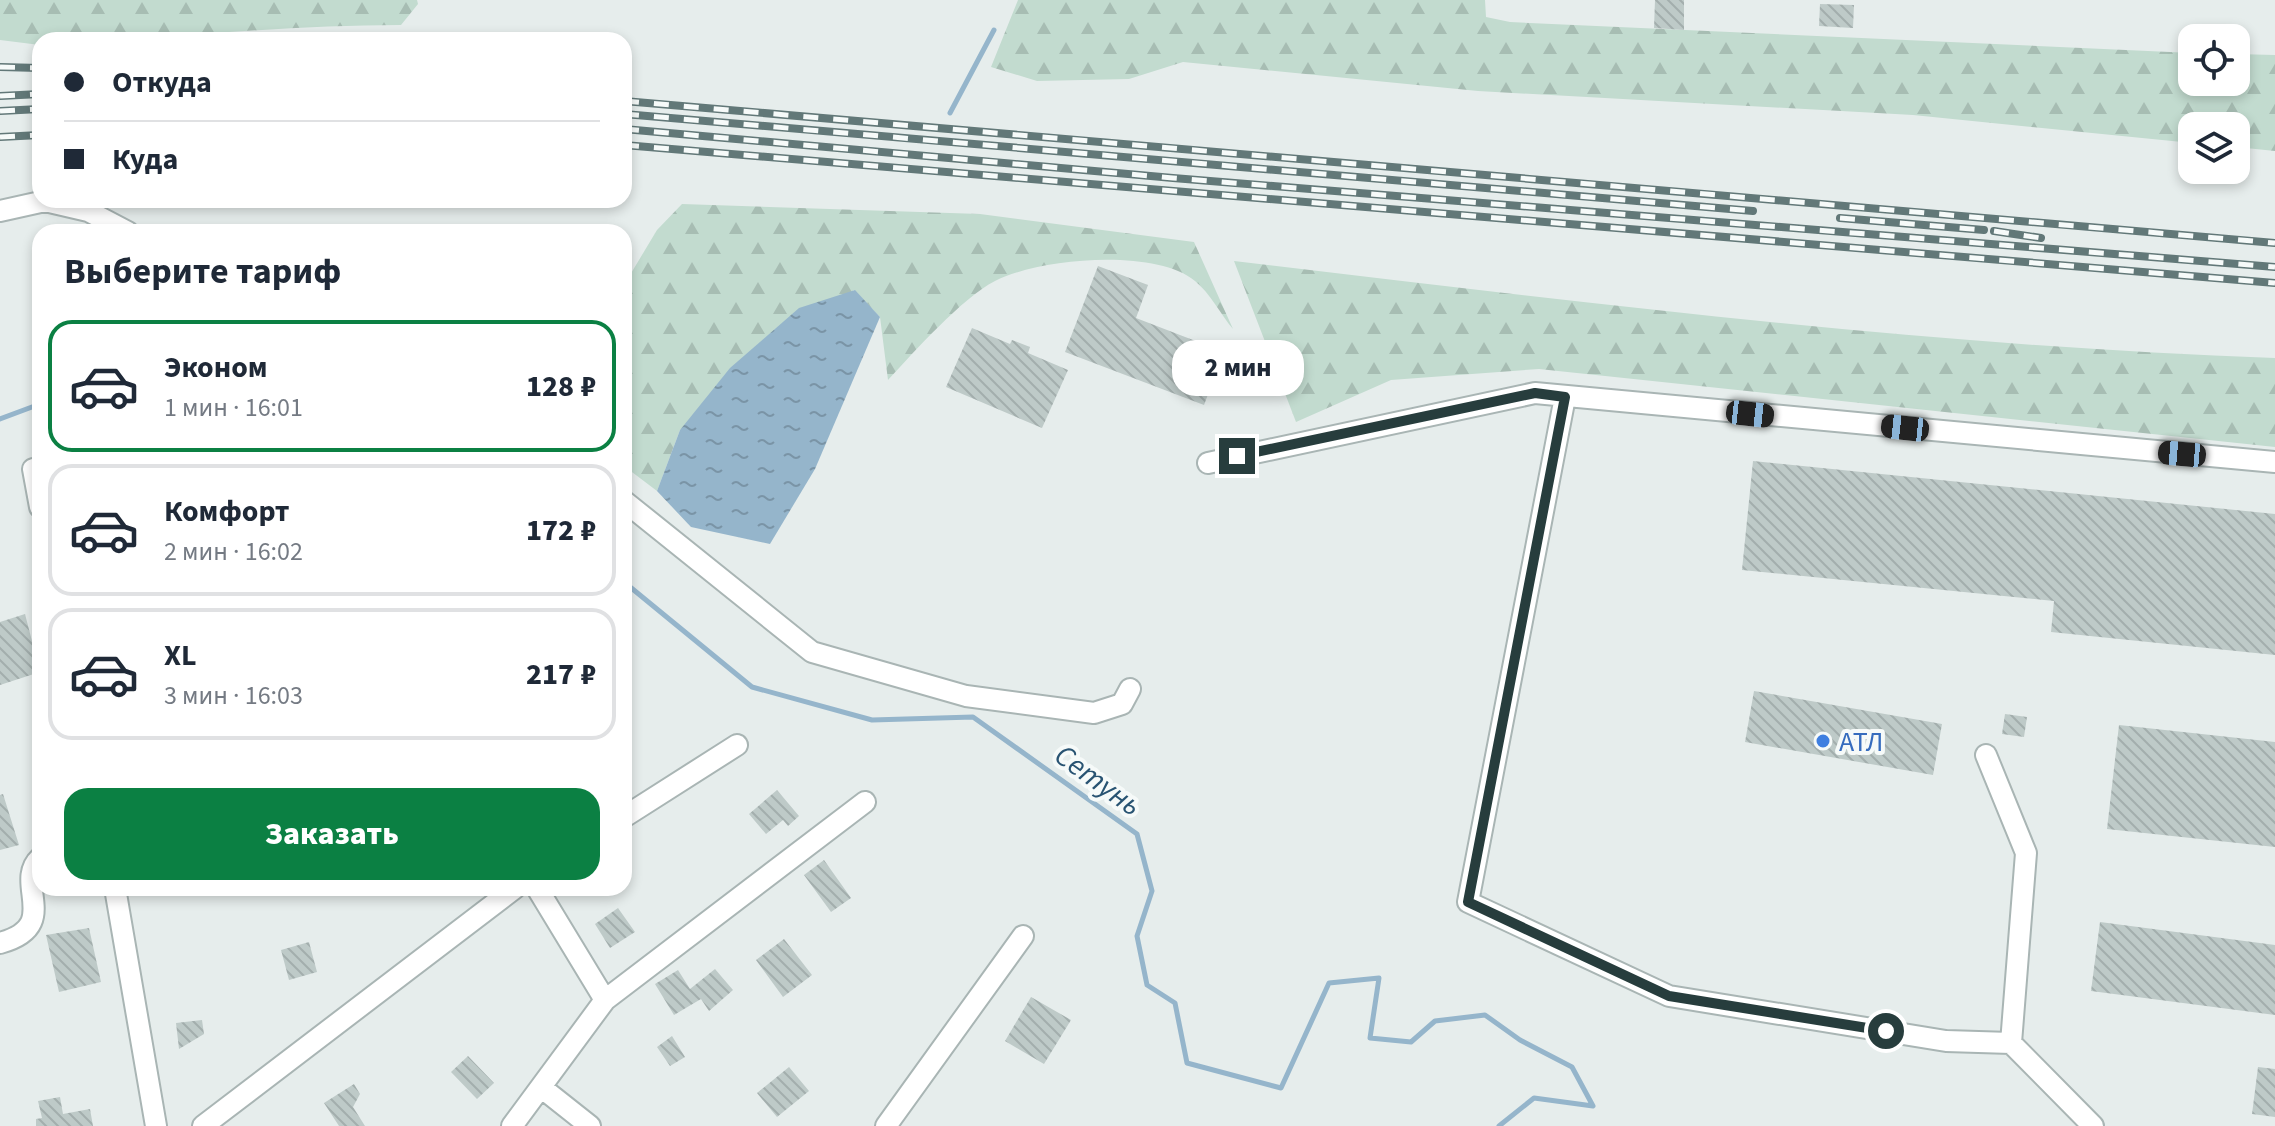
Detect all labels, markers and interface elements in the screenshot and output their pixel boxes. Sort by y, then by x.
map controls [2178,24,2250,184]
button: locate [2178,24,2250,96]
text: Откуда [112,61,212,104]
button: layers [2178,112,2250,184]
text: Куда [112,138,178,181]
text: Выберите тариф [64,246,341,297]
callout: 2 мин [1171,340,1303,396]
text: Эконом [164,346,268,389]
text: 2 мин [1205,349,1271,386]
icon: car [68,350,140,422]
text: 128 ₽ [526,365,596,408]
text: 1 мин · 16:01 [164,389,303,426]
car [1725,400,1775,428]
car [1880,414,1930,442]
route end [1219,438,1255,474]
car [2157,440,2207,468]
text: Комфорт [164,490,290,533]
icon: car [68,494,140,566]
text: 172 ₽ [526,509,596,552]
text: 2 мин · 16:02 [164,533,303,570]
text: XL [164,634,197,677]
icon: car [68,638,140,710]
text: 217 ₽ [526,653,596,696]
text: 3 мин · 16:03 [164,677,303,714]
place label: АТЛ [1839,722,1883,762]
marker: АТЛ [1814,732,1832,750]
water label: Сетунь [1045,734,1150,827]
button: Заказать [64,788,600,880]
route start [1868,1013,1904,1049]

